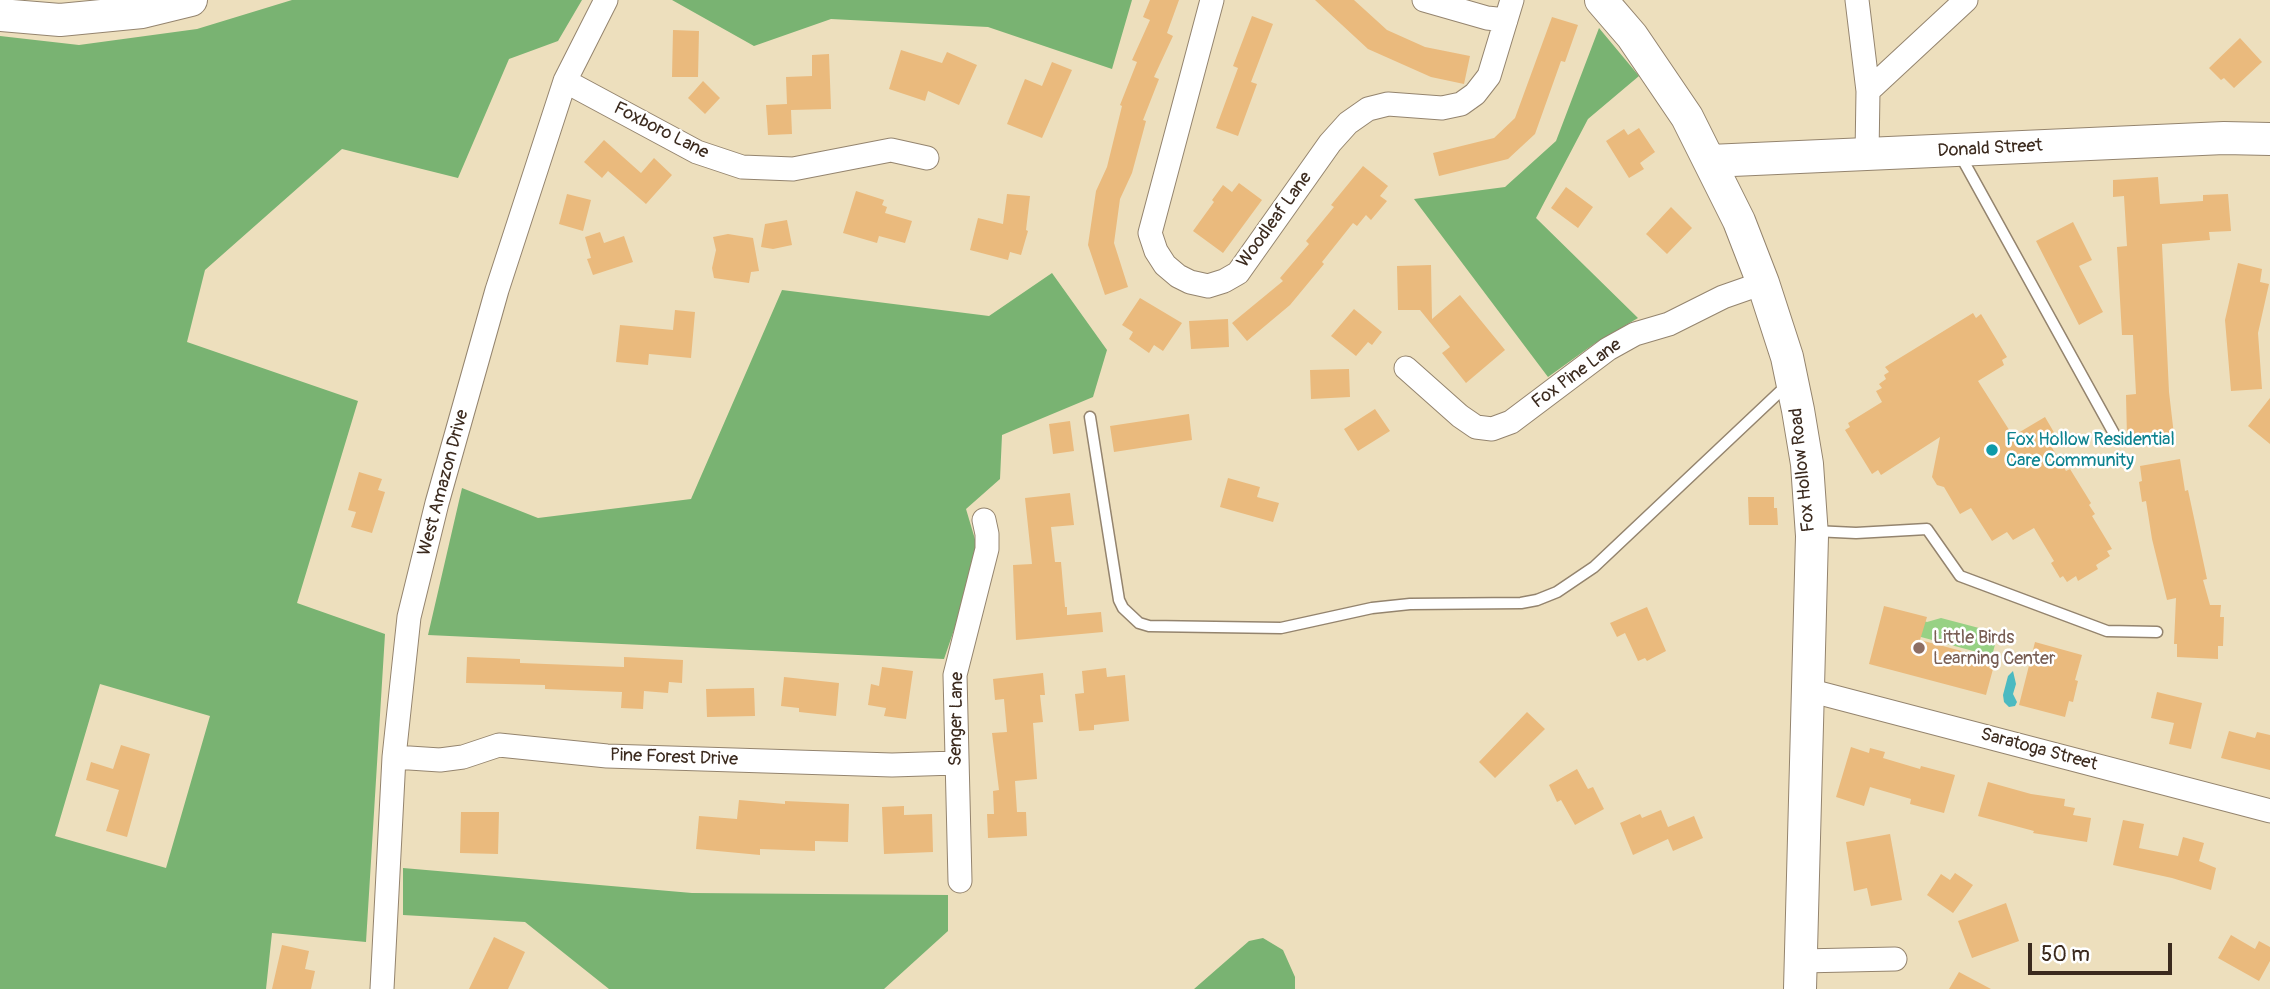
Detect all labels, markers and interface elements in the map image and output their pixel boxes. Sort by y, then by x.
street label: Foxboro Lane [610,98,712,164]
street label: Donald Street [1937,135,2043,163]
street label: Woodleaf Lane [1233,168,1317,272]
street label: Fox Pine Lane [1528,334,1626,414]
street label: Fox Hollow Road [1786,407,1820,533]
street label: West Amazon Drive [414,408,474,558]
place label: Fox Hollow Residential Care Community [2006,429,2175,472]
marker: Fox Hollow Residential Care Community [1984,442,2000,458]
place label: Little Birds Learning Center [1933,627,2055,670]
marker: Little Birds Learning Center [1911,640,1927,656]
street label: Senger Lane [945,672,969,766]
street label: Saratoga Street [1978,724,2100,776]
street label: Pine Forest Drive [610,745,738,771]
scale bar [2032,930,2176,974]
text: 50 m [2041,941,2090,968]

